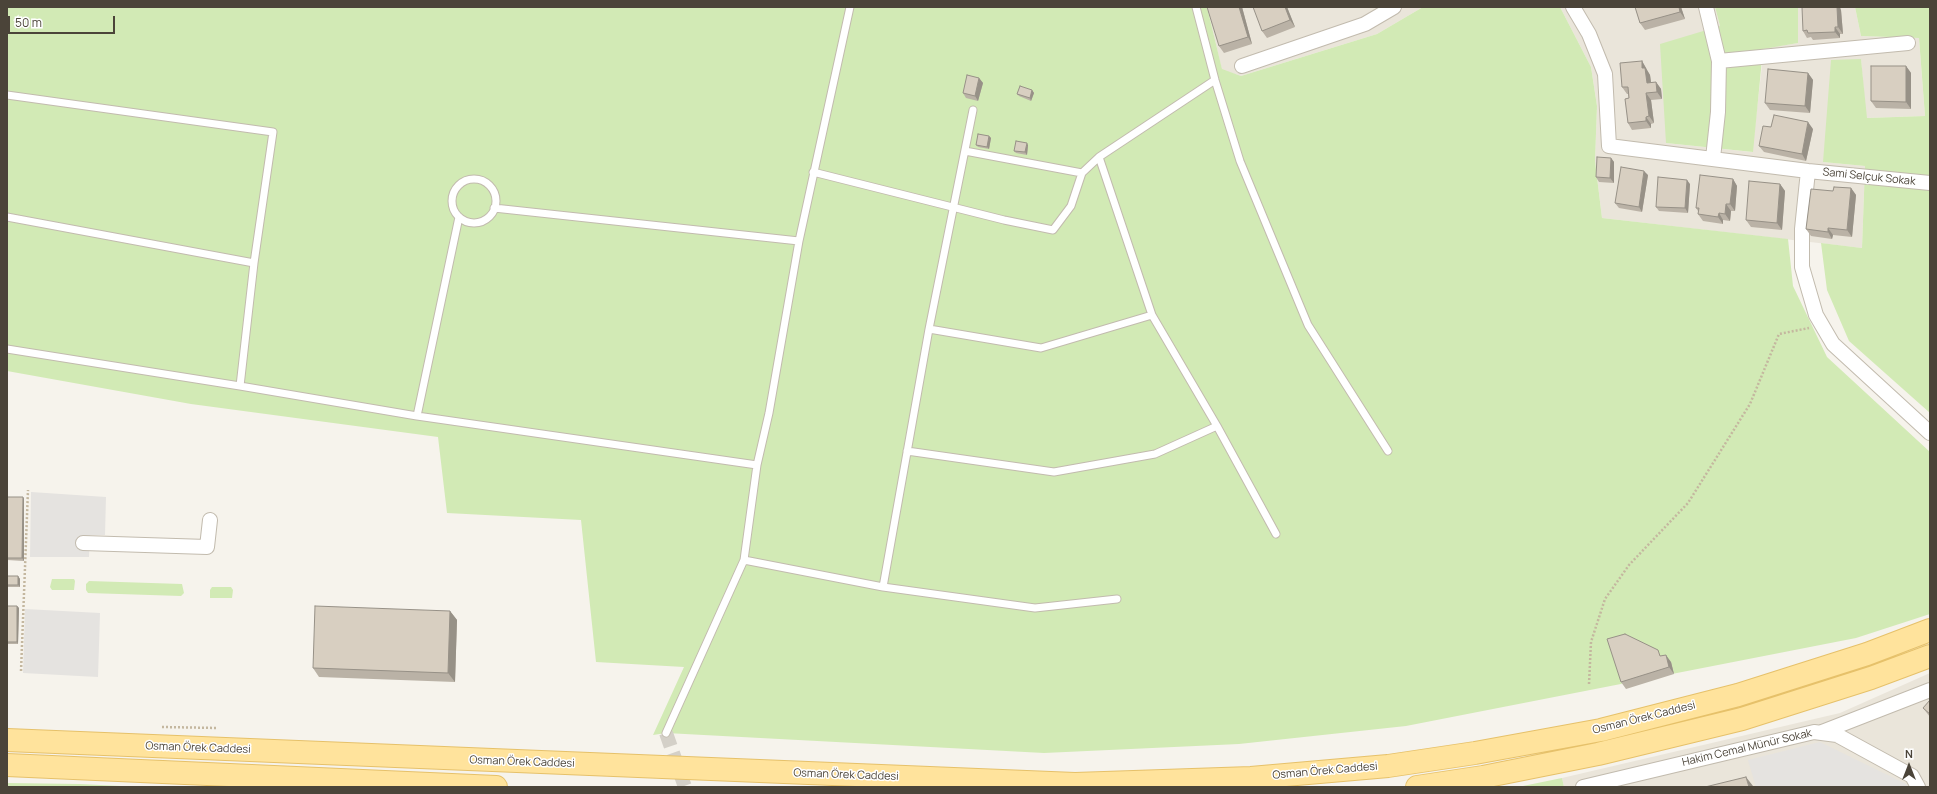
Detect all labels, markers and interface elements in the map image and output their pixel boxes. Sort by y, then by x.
scale bar [10,8,117,34]
text: 50 m [15,14,42,31]
street label: Sami Selçuk Sokak [1822,166,1916,188]
street label: Osman Örek Caddesi [1591,699,1697,737]
street label: Hakim Cemal Münür Sokak [1681,727,1813,769]
street label: Osman Örek Caddesi [145,740,251,756]
north arrow [1889,746,1929,786]
text: N [1905,746,1913,761]
street label: Osman Örek Caddesi [469,754,575,770]
street label: Osman Örek Caddesi [1272,760,1378,782]
street label: Osman Örek Caddesi [793,767,899,783]

